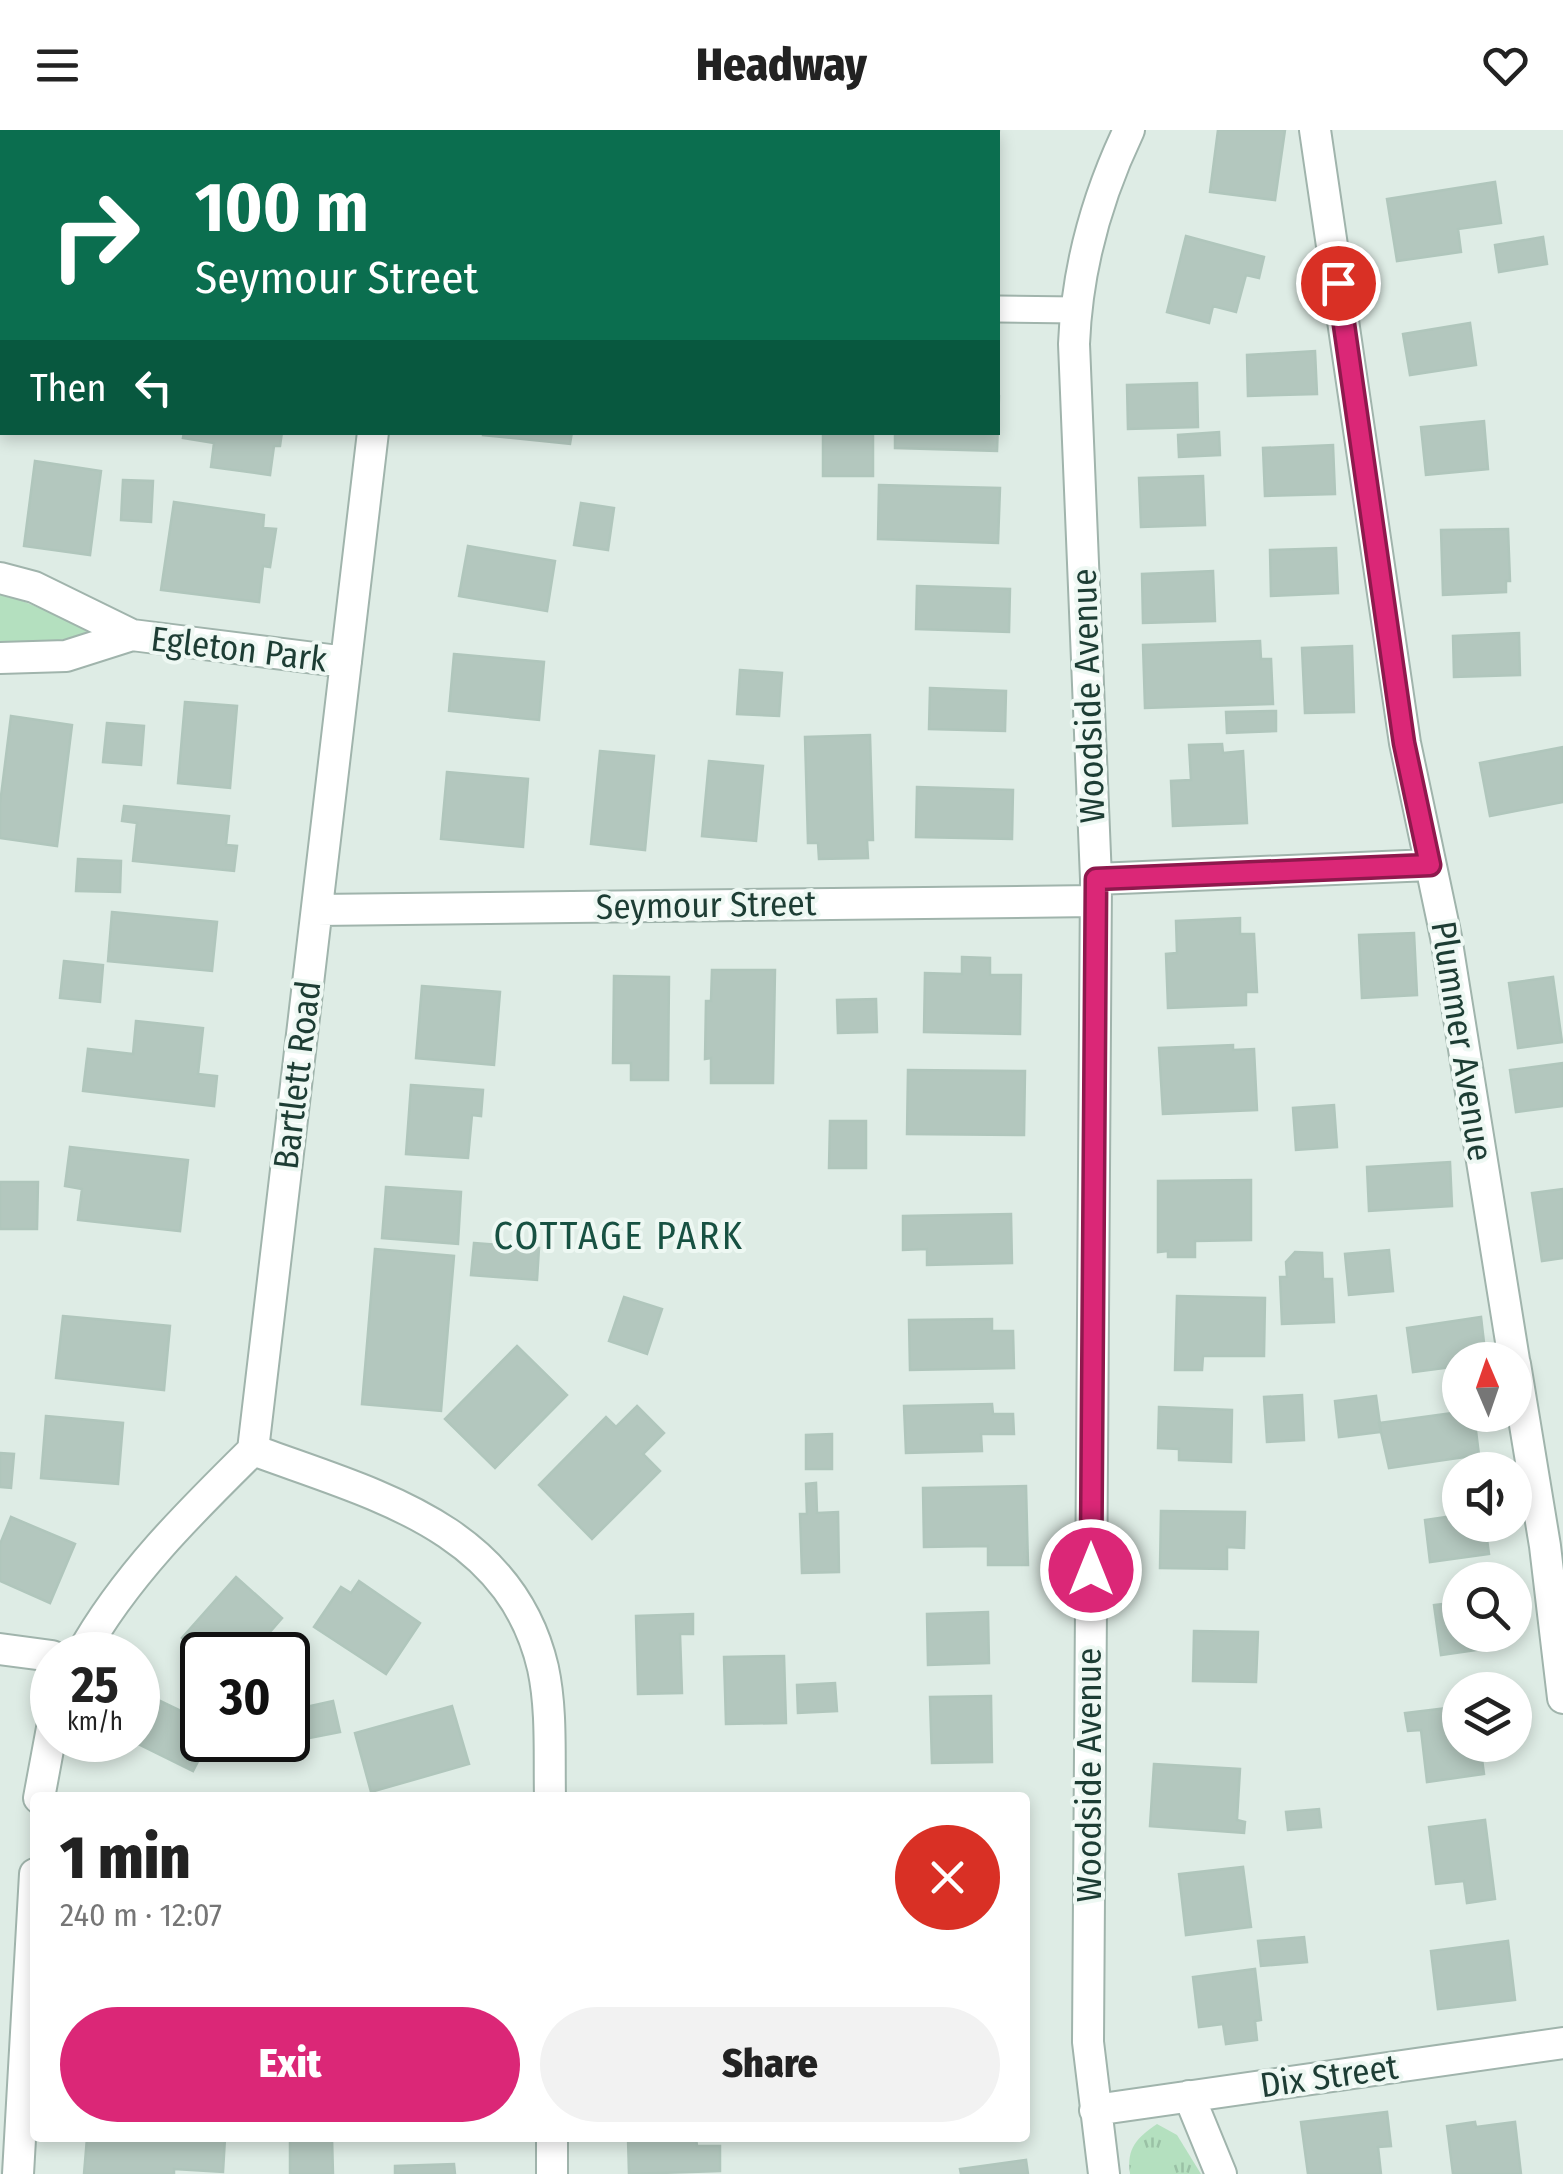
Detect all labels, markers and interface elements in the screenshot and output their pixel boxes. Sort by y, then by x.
icon: menu [30,38,85,93]
text: Headway [696,38,867,92]
icon: heart [1478,38,1533,93]
text: 100 m [195,166,369,250]
icon: right [30,170,160,300]
pin [1296,241,1381,326]
text: Seymour Street [195,251,478,305]
icon: arrive [1311,256,1366,311]
icon: left [126,360,181,415]
text: Then [30,365,106,411]
street label: Woodside Avenue [1063,568,1113,824]
street label: Egleton Park [149,617,330,681]
street label: Seymour Street [596,882,817,928]
street label: Plummer Avenue [1422,918,1502,1164]
street label: Bartlett Road [265,978,329,1172]
district label: COTTAGE PARK [494,1213,744,1259]
north arrow [1442,1342,1532,1432]
map controls [1442,1342,1532,1762]
button: sound [1442,1452,1532,1542]
position arrow [1039,1518,1143,1622]
button: search [1442,1562,1532,1652]
speed limit sign: 30 [180,1632,310,1762]
street label: Woodside Avenue [1068,1648,1110,1902]
text: 25 [71,1655,119,1715]
button: layers [1442,1672,1532,1762]
text: km/h [67,1707,123,1737]
text: 1 min [60,1822,191,1894]
button: close [895,1825,1000,1930]
text: 240 m · 12:07 [60,1896,222,1934]
button: Exit [60,2007,520,2122]
button: Share [540,2007,1000,2122]
street label: Dix Street [1257,2045,1401,2106]

